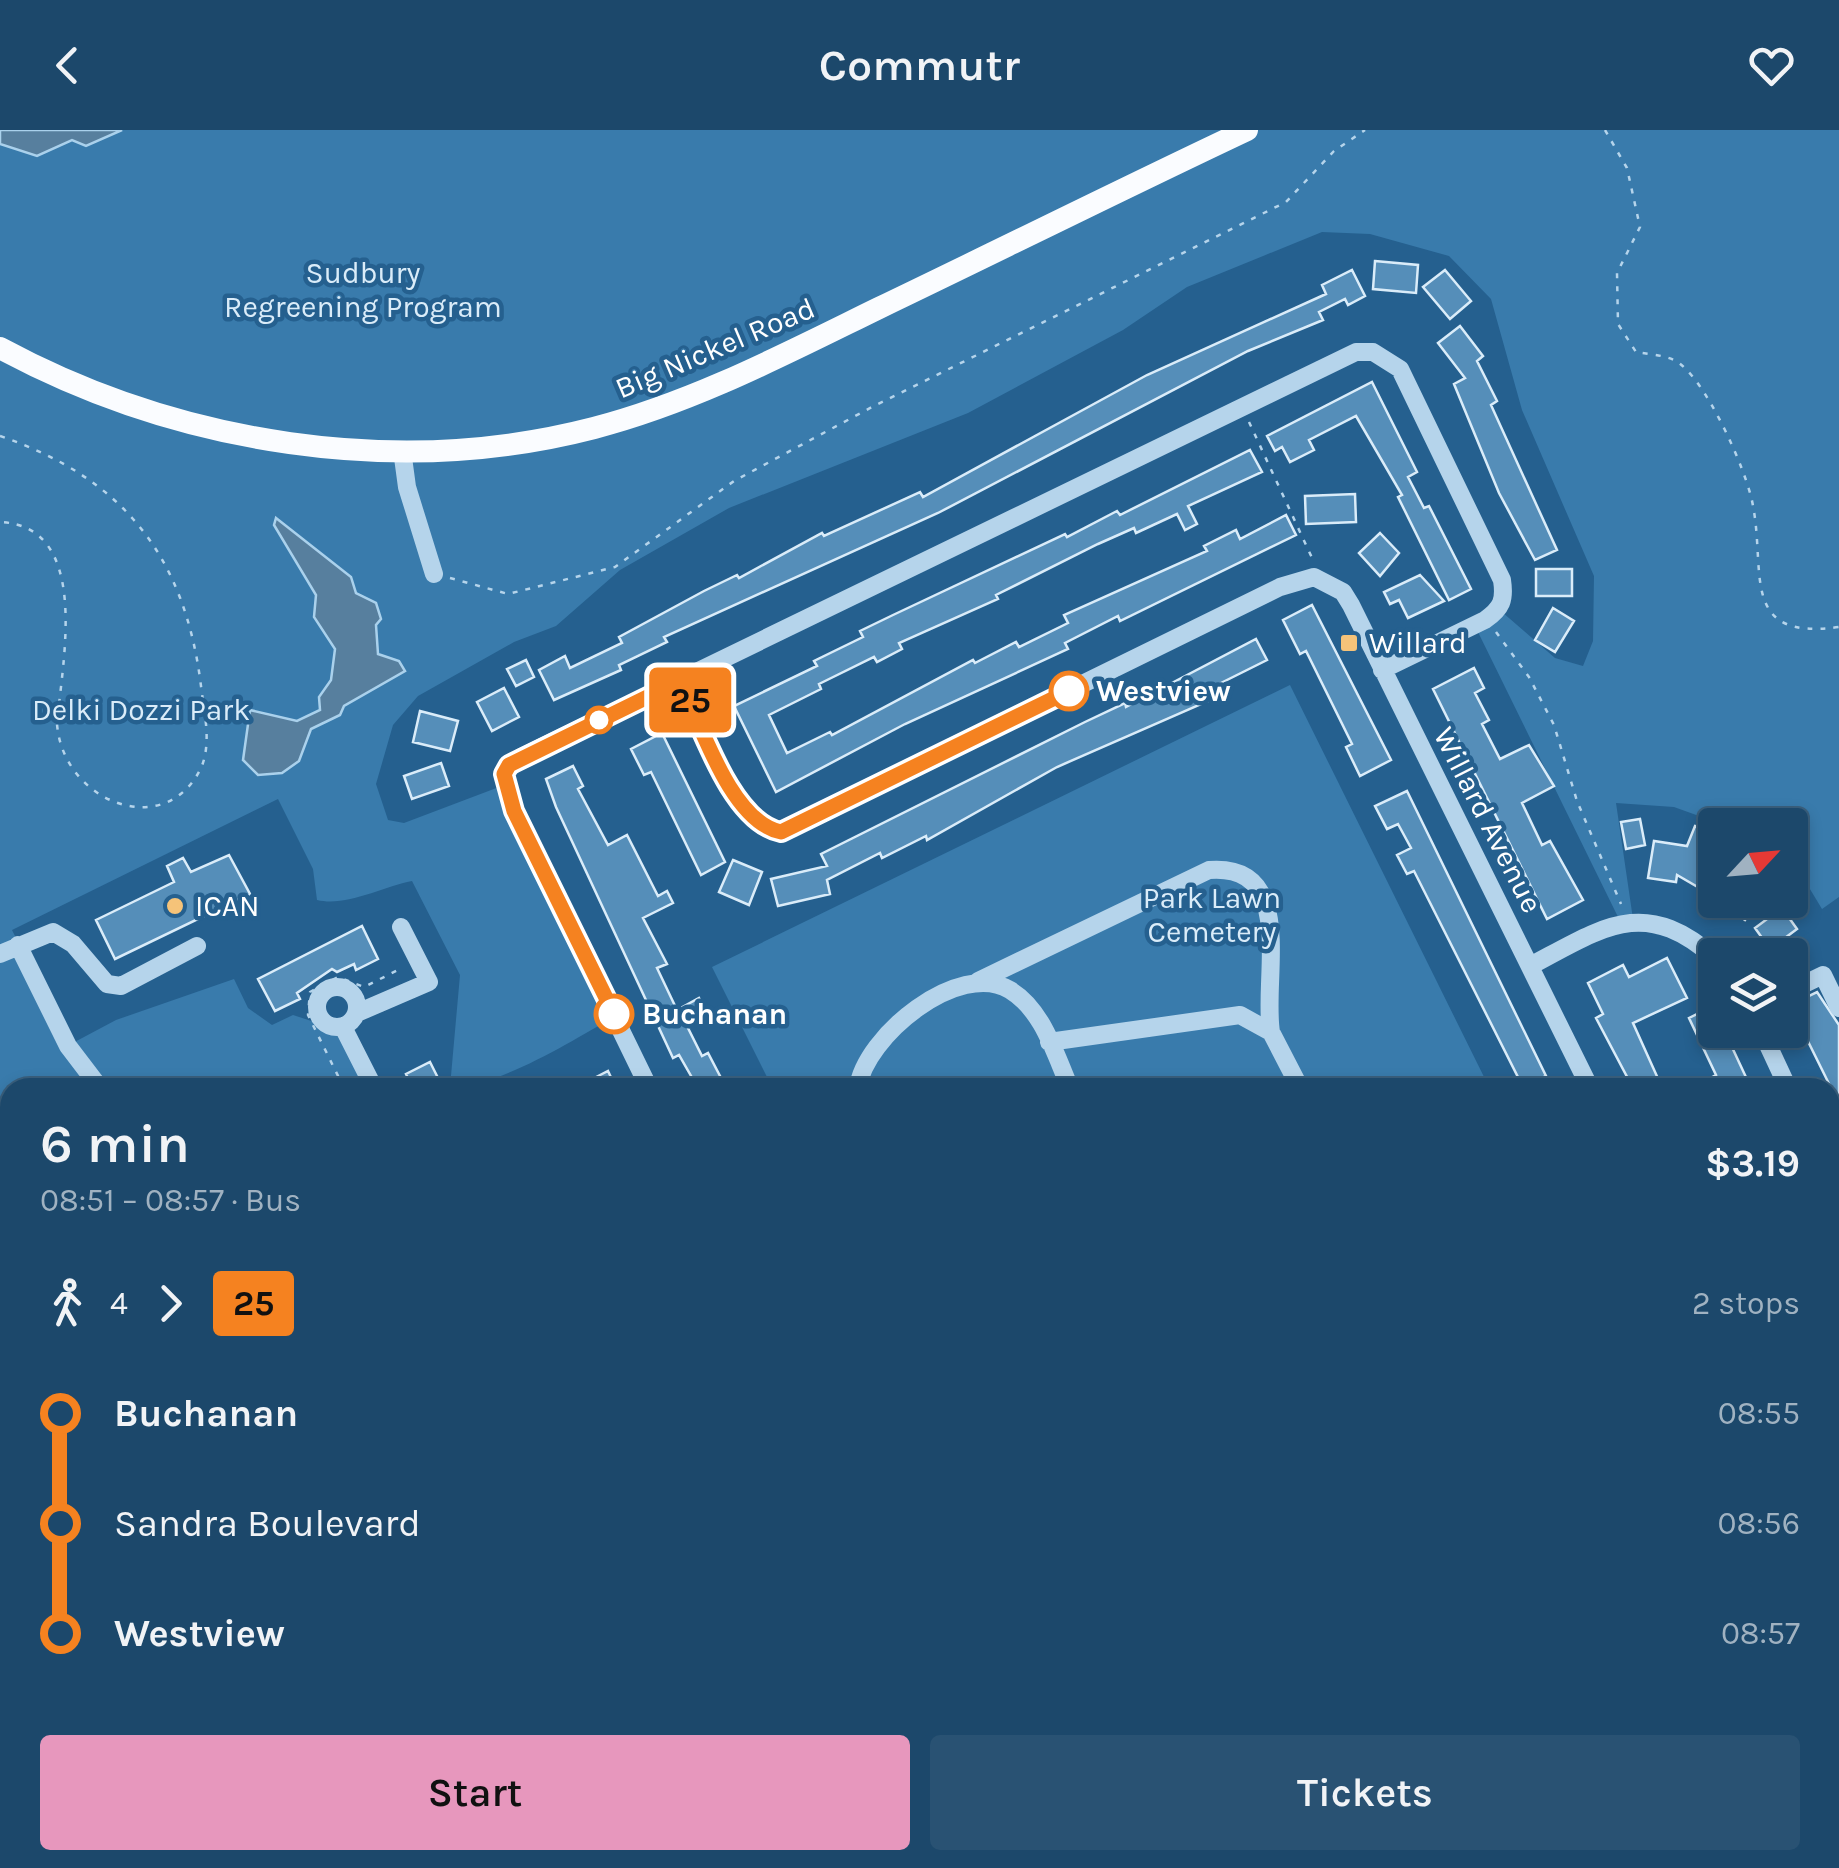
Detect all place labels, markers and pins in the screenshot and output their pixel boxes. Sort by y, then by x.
place label: Willard [1369,625,1467,661]
marker: Willard [1338,632,1360,654]
marker: Westview [1050,672,1088,710]
place label: Westview [1096,673,1231,709]
unlabelled marker [586,707,612,733]
place label: ICAN [195,888,260,924]
marker: ICAN [164,895,186,917]
marker: Buchanan [595,995,633,1033]
place label: Buchanan [642,996,787,1032]

